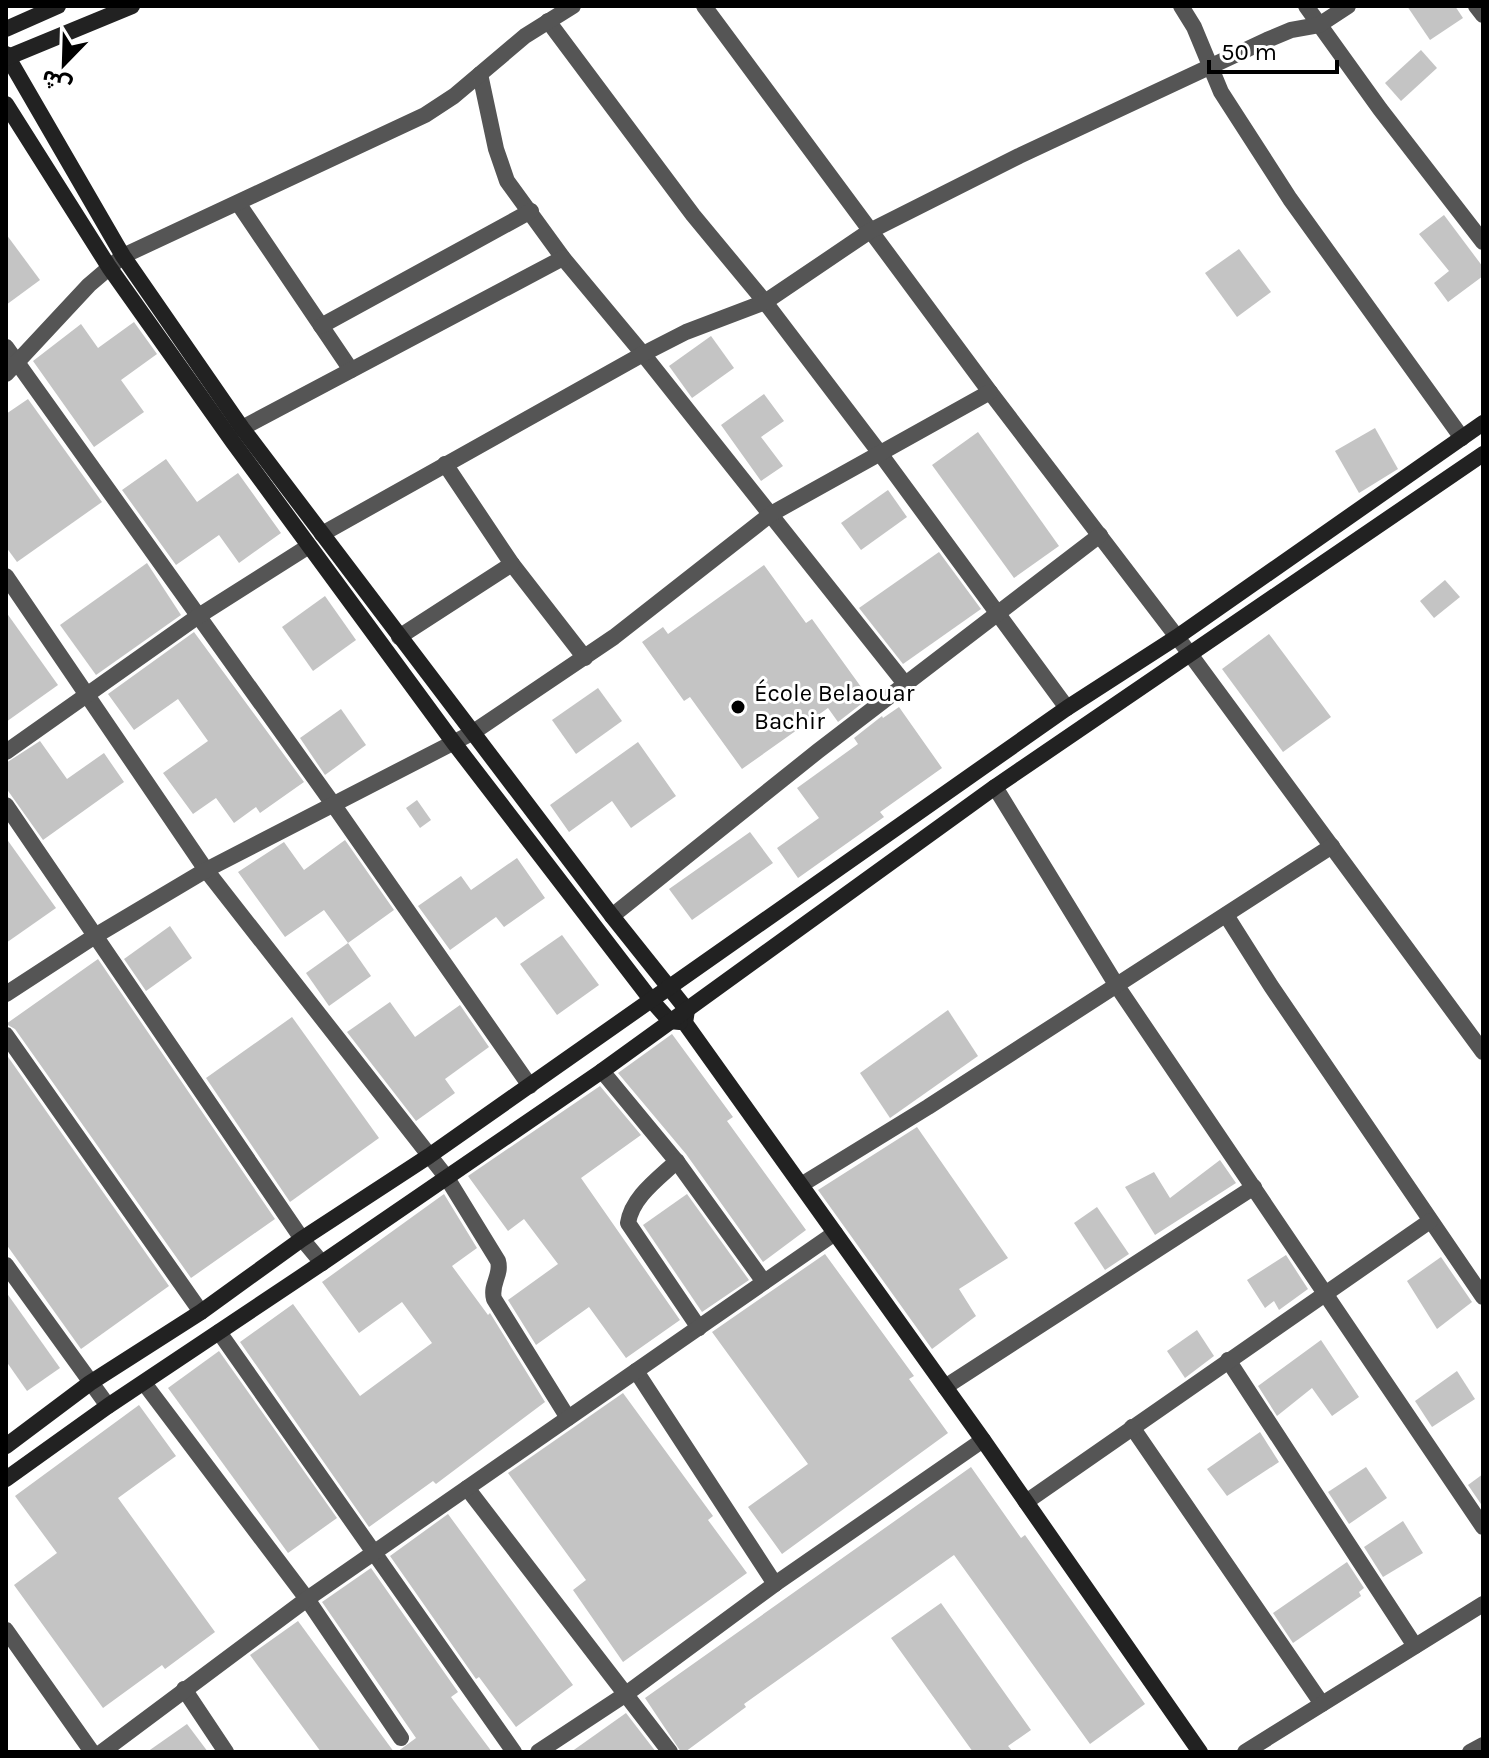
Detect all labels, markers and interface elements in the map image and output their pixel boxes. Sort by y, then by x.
north arrow [24,24,104,104]
scale bar [1209,24,1337,74]
text: 50 m [1221,38,1277,66]
text: ش [38,64,76,99]
place label: École Belaouar Bachir [754,678,915,735]
marker: École Belaouar Bachir [729,698,747,716]

